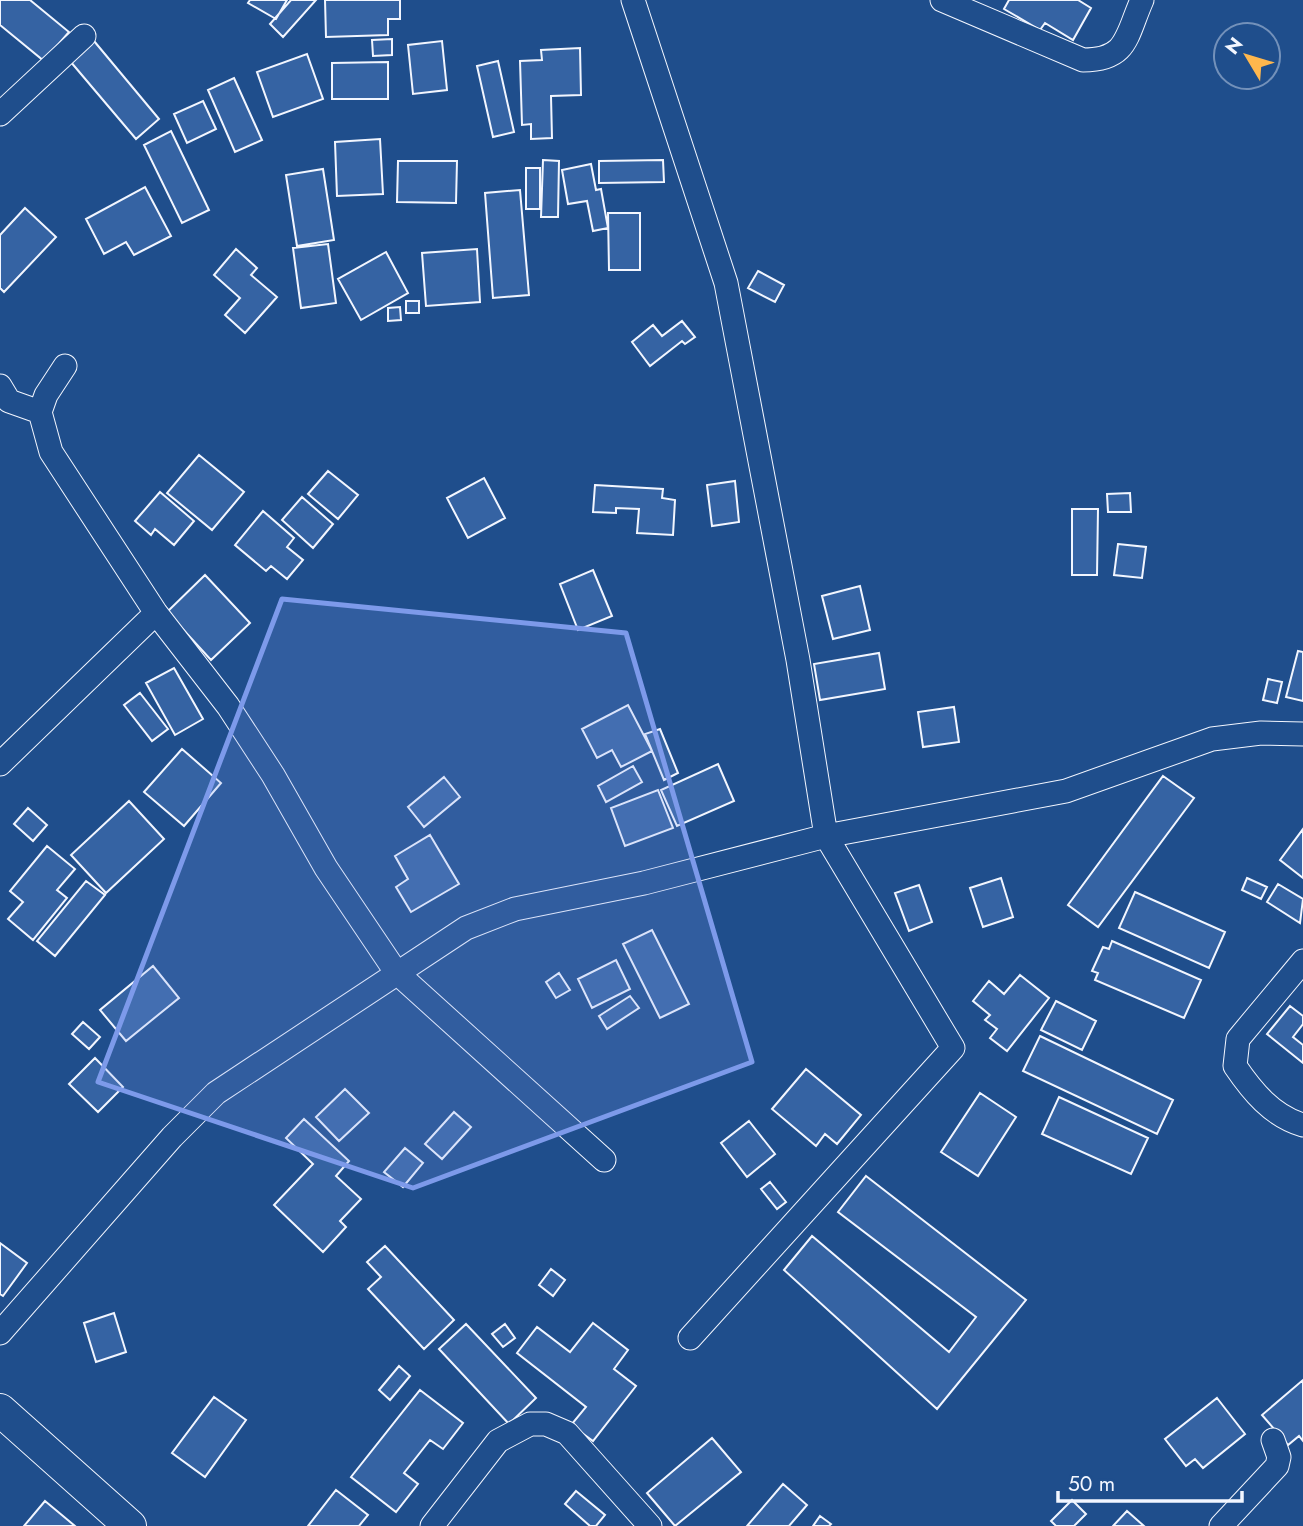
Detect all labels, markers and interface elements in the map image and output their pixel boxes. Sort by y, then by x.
north arrow [1212,21,1282,91]
text: N [1219,32,1249,60]
scale bar [1058,1460,1242,1504]
text: 50 m [1068,1469,1115,1499]

